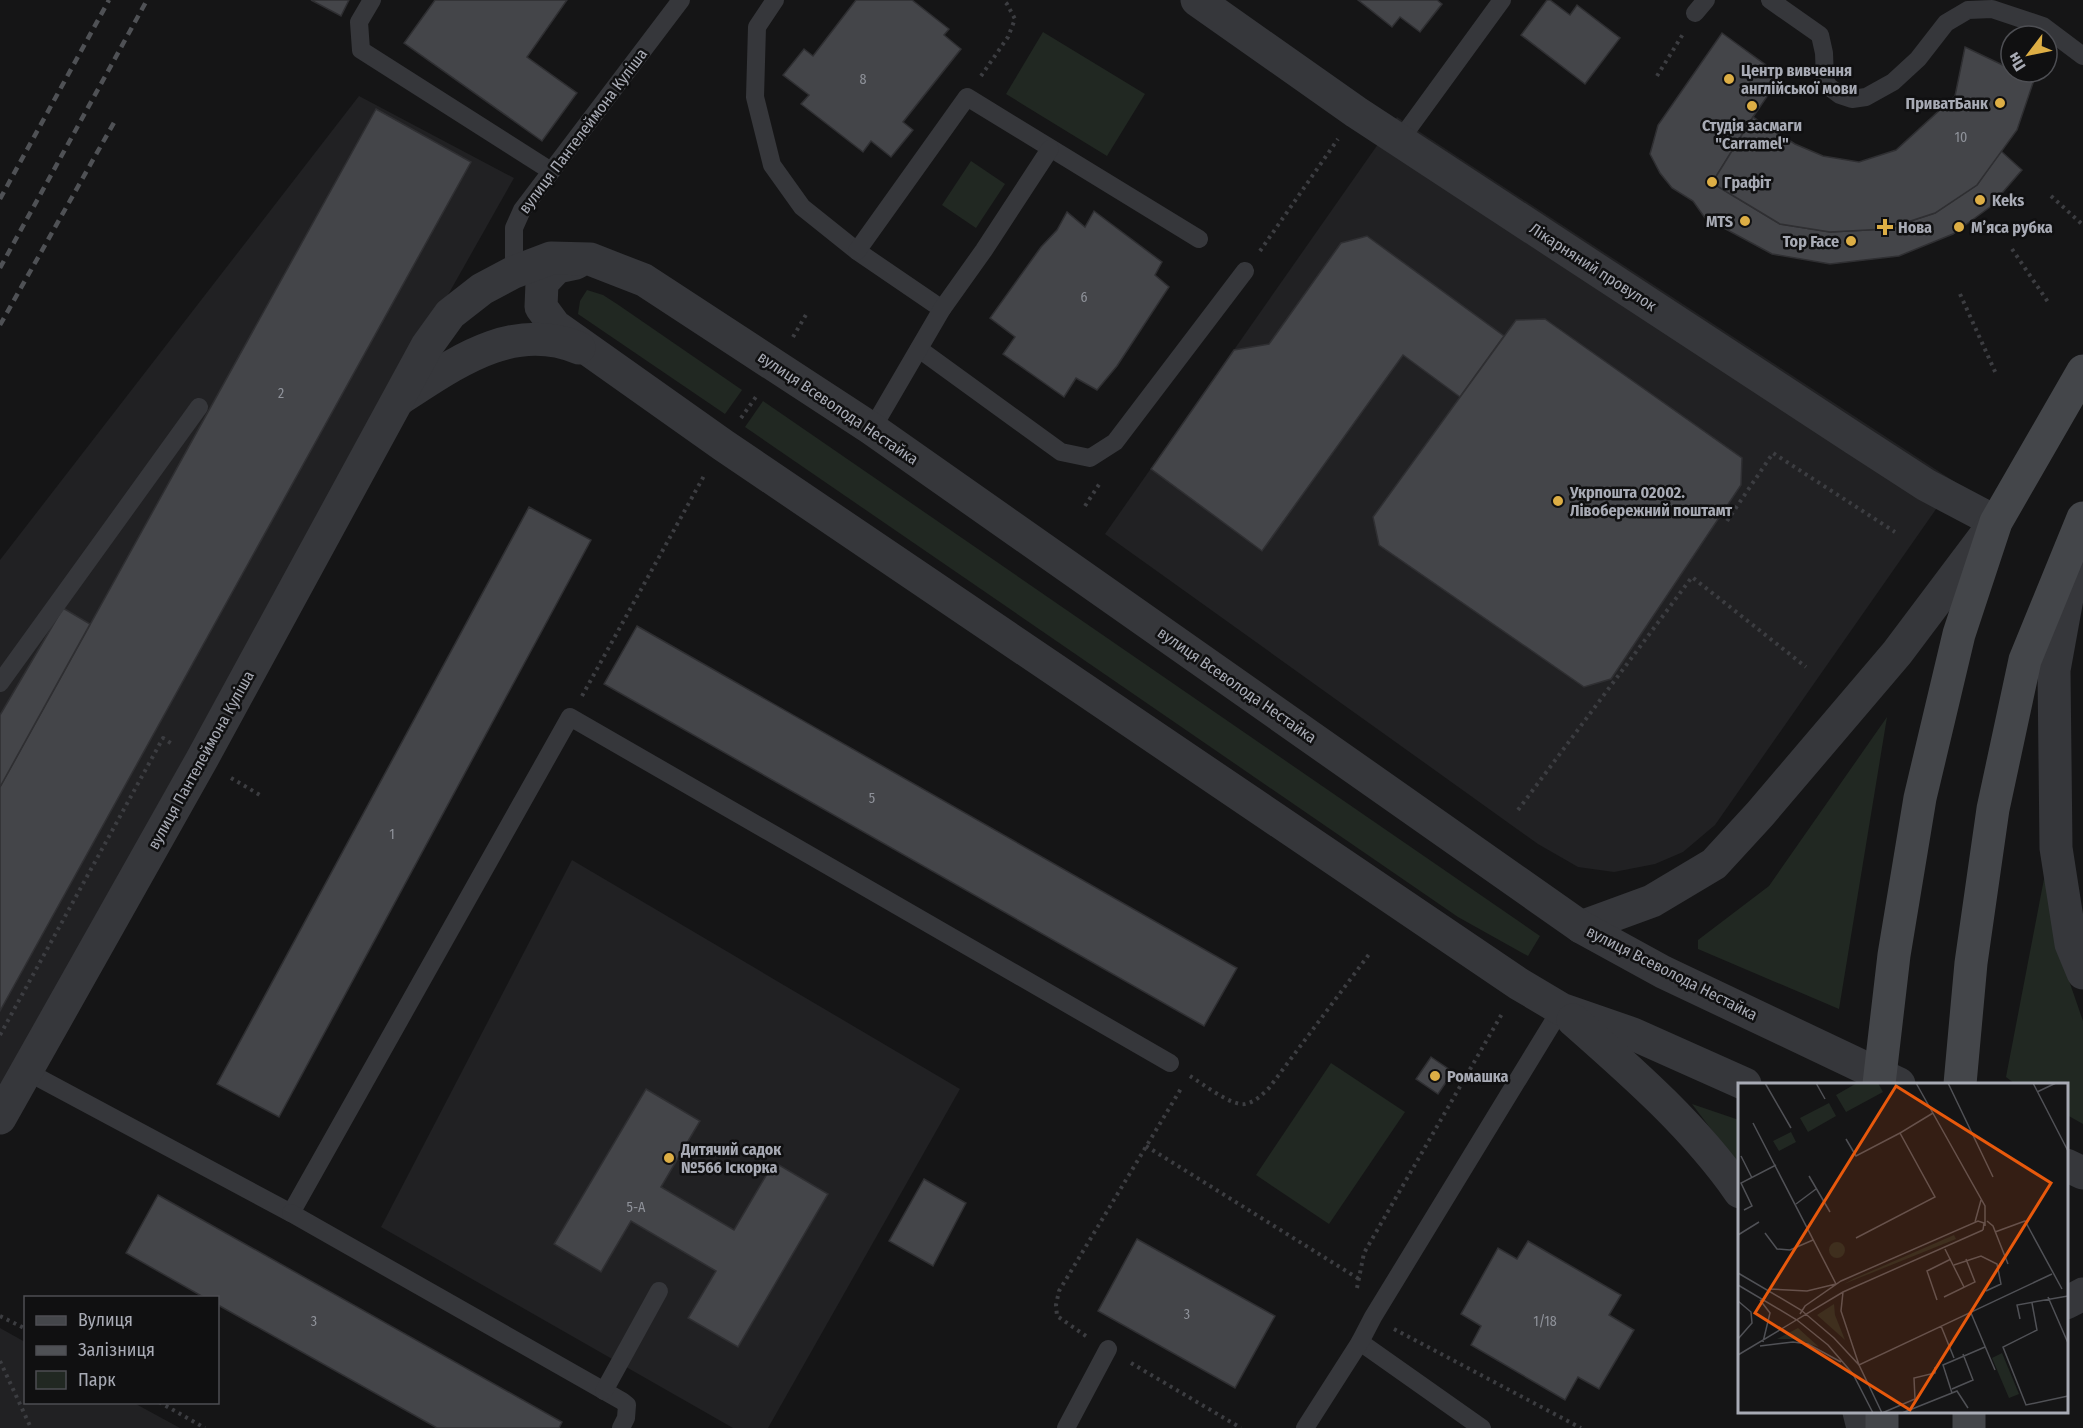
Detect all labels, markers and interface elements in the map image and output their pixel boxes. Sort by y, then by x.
north arrow [1999,24,2059,84]
street label: вулиця Пантелеймона Куліша [515,45,651,217]
text: Пн [2004,49,2030,74]
place label: Центр вивчення англійської мови [1741,61,1857,98]
house number: 8 [860,71,867,88]
marker: Центр вивчення англійської мови [1722,72,1736,86]
place label: ПриватБанк [1906,94,1989,113]
marker: ПриватБанк [1993,96,2007,110]
marker: Студія засмаги "Carramel" [1745,99,1759,113]
place label: Студія засмаги "Carramel" [1702,116,1802,153]
house number: 10 [1955,129,1967,146]
place label: Графіт [1724,173,1771,192]
marker: Графіт [1705,175,1719,189]
place label: Keks [1992,191,2024,210]
marker: Keks [1973,193,1987,207]
place label: MTS [1706,212,1733,231]
marker: MTS [1738,214,1752,228]
marker: Нова [1876,218,1894,236]
place label: Нова [1898,218,1932,237]
place label: Мʼяса рубка [1971,218,2053,237]
street label: Лікарняний провулок [1526,219,1660,315]
marker: Мʼяса рубка [1952,220,1966,234]
place label: Top Face [1783,232,1839,251]
marker: Top Face [1844,234,1858,248]
house number: 6 [1081,289,1088,306]
street label: вулиця Всеволода Нестайка [754,347,922,469]
house number: 2 [278,385,284,402]
place label: Укрпошта 02002. Лівобережний поштамт [1569,483,1732,520]
marker: Укрпошта 02002. Лівобережний поштамт [1551,494,1565,508]
street label: вулиця Всеволода Нестайка [1154,623,1320,747]
street label: вулиця Пантелеймона Куліша [144,667,258,853]
house number: 5 [869,790,875,807]
house number: 1 [389,826,395,843]
street label: вулиця Всеволода Нестайка [1583,922,1761,1024]
place label: Ромашка [1447,1067,1509,1086]
marker: Ромашка [1428,1069,1442,1083]
inset map [1738,1083,2068,1413]
place label: Дитячий садок №566 Іскорка [680,1140,782,1177]
marker: Дитячий садок №566 Іскорка [662,1151,676,1165]
house number: 5-А [627,1199,646,1216]
legend [24,1296,219,1404]
house number: 3 [1184,1306,1190,1323]
text: Вулиця [78,1309,133,1331]
house number: 3 [311,1313,317,1330]
house number: 1/18 [1533,1313,1557,1330]
text: Залізниця [78,1339,155,1361]
text: Парк [78,1369,116,1391]

